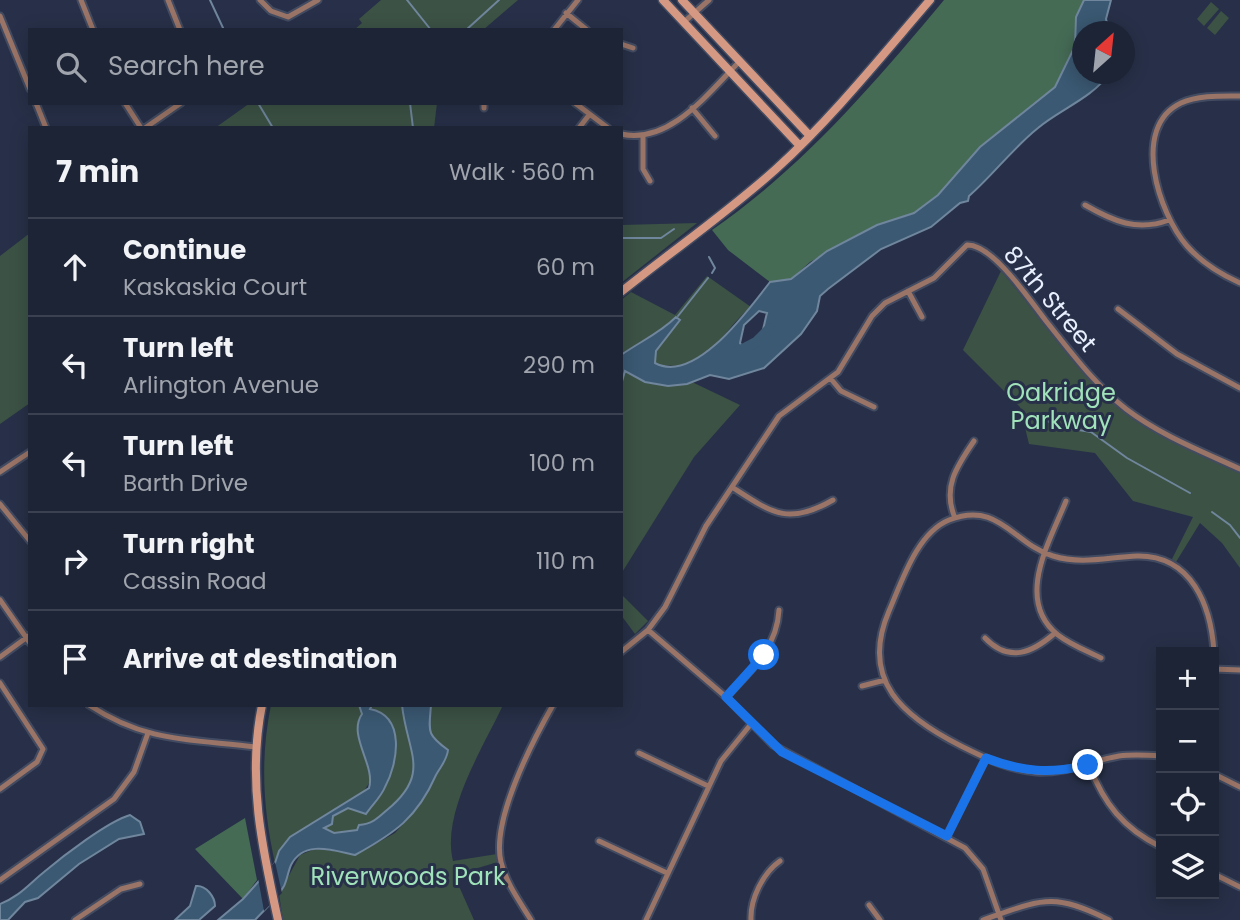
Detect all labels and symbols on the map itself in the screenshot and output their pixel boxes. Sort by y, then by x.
north arrow [1072,21,1135,84]
street label: 87th Street [996,239,1104,359]
park label: Oakridge Parkway [1006,376,1116,437]
route start [748,639,779,670]
route end [1072,749,1103,780]
park label: Riverwoods Park [311,860,506,893]

